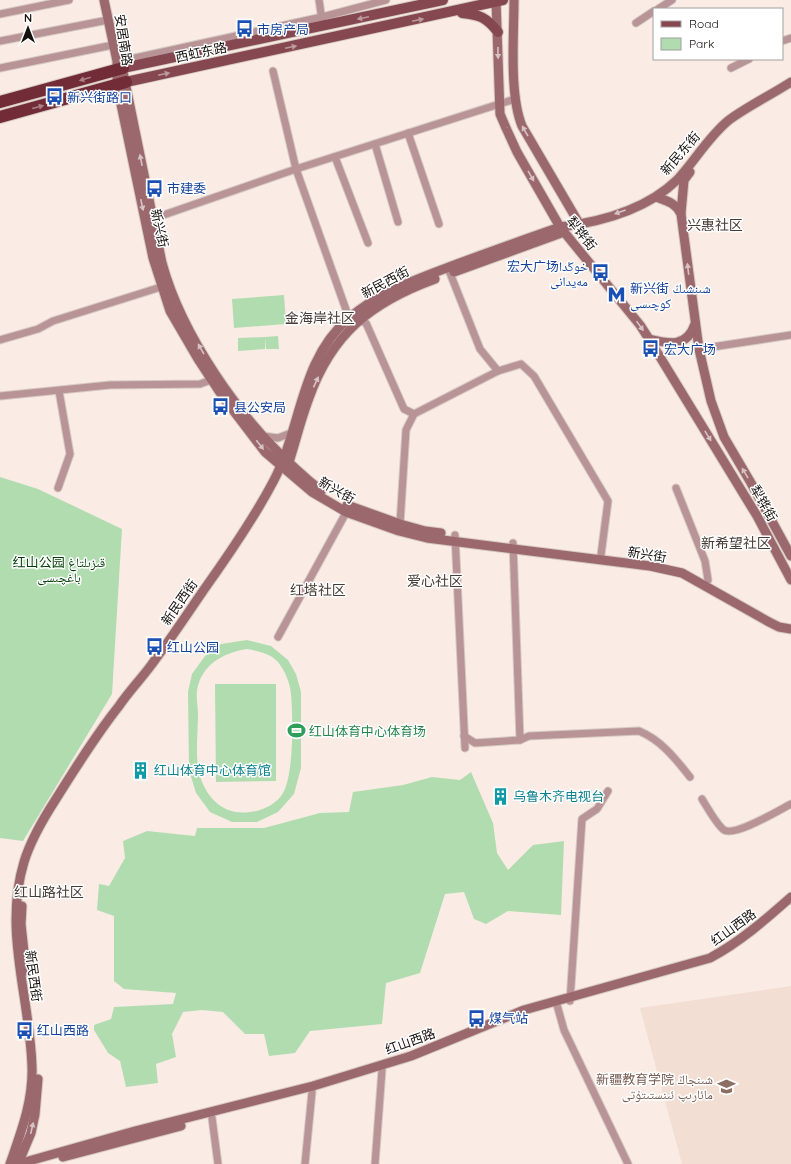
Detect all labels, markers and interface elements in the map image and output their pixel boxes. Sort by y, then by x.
north arrow [8,8,48,48]
legend [653,8,783,60]
text: N [24,11,32,25]
street label: 安居南路 [112,13,136,67]
one-way arrow [357,15,370,21]
one-way arrow [412,16,424,22]
text: Road [689,16,719,31]
bus stop icon: 市房产局 [234,19,254,39]
place label: 市房产局 [257,21,309,37]
text: Park [689,36,714,51]
street label: 西虹东路 [174,39,228,65]
one-way arrow [285,43,297,49]
one-way arrow [495,47,501,60]
one-way arrow [158,71,170,77]
one-way arrow [79,76,91,82]
bus stop icon: 新兴街路口 [44,87,64,107]
place label: 新兴街路口 [67,89,132,105]
one-way arrow [32,104,44,110]
one-way arrow [522,125,529,137]
street label: 新民东街 [657,128,703,178]
one-way arrow [138,154,144,167]
one-way arrow [527,170,534,182]
bus stop icon: 市建委 [144,178,164,198]
place label: 市建委 [167,180,206,196]
one-way arrow [139,199,145,212]
street label: 新兴街 [148,207,172,249]
one-way arrow [613,210,625,216]
street label: 犁铧街 [564,213,600,253]
district label: 兴惠社区 [687,216,743,234]
place label: 宏大广场خوڭدا مەيدانى [507,258,588,290]
street label: 新民西街 [358,263,412,301]
bus stop icon: 宏大广场خوڭدا مەيدانى [591,263,611,283]
one-way arrow [685,263,692,275]
place label: 新兴街 شىنشىڭ كوچىسى [630,280,711,312]
metro station icon: 新兴街 شىنشىڭ كوچىسى [607,285,627,305]
district label: 金海岸社区 [285,309,355,327]
one-way arrow [635,320,644,331]
bus stop icon: 宏大广场 [641,339,661,359]
place label: 宏大广场 [664,341,716,357]
one-way arrow [197,344,205,354]
one-way arrow [313,376,319,388]
bus stop icon: 县公安局 [211,397,231,417]
place label: 县公安局 [234,399,286,415]
one-way arrow [705,430,712,442]
one-way arrow [256,439,264,450]
one-way arrow [742,467,749,479]
street label: 新兴街 [316,473,358,507]
street label: 犁铧街 [747,482,781,524]
district label: 新希望社区 [701,534,771,552]
street label: 新兴街 [626,543,668,565]
park label: 红山公园 قىزىلتاغ باغچىسى [13,554,105,586]
district label: 爱心社区 [407,572,463,590]
street label: 新民西街 [158,576,200,628]
district label: 红塔社区 [290,581,346,599]
bus stop icon: 红山公园 [144,637,164,657]
place label: 红山公园 [167,639,219,655]
sports icon: 红山体育中心体育场 [286,721,306,741]
place label: 红山体育中心体育场 [309,723,426,739]
building icon: 红山体育中心体育馆 [131,760,151,780]
place label: 红山体育中心体育馆 [154,762,271,778]
building icon: 乌鲁木齐电视台 [490,786,510,806]
place label: 乌鲁木齐电视台 [513,788,604,804]
district label: 红山路社区 [14,883,84,901]
street label: 红山西路 [707,905,759,949]
street label: 新民西街 [22,949,46,1003]
bus stop icon: 煤气站 [466,1008,486,1028]
place label: 煤气站 [489,1010,528,1026]
bus stop icon: 红山西路 [14,1020,34,1040]
place label: 红山西路 [37,1022,89,1038]
street label: 红山西路 [383,1025,437,1057]
place label: 新疆教育学院 شىنجاڭ مائارىپ ئىنستىتۇتى [596,1071,713,1103]
school or university icon: 新疆教育学院 شىنجاڭ مائارىپ ئىنستىتۇتى [716,1076,736,1096]
one-way arrow [30,1122,36,1134]

